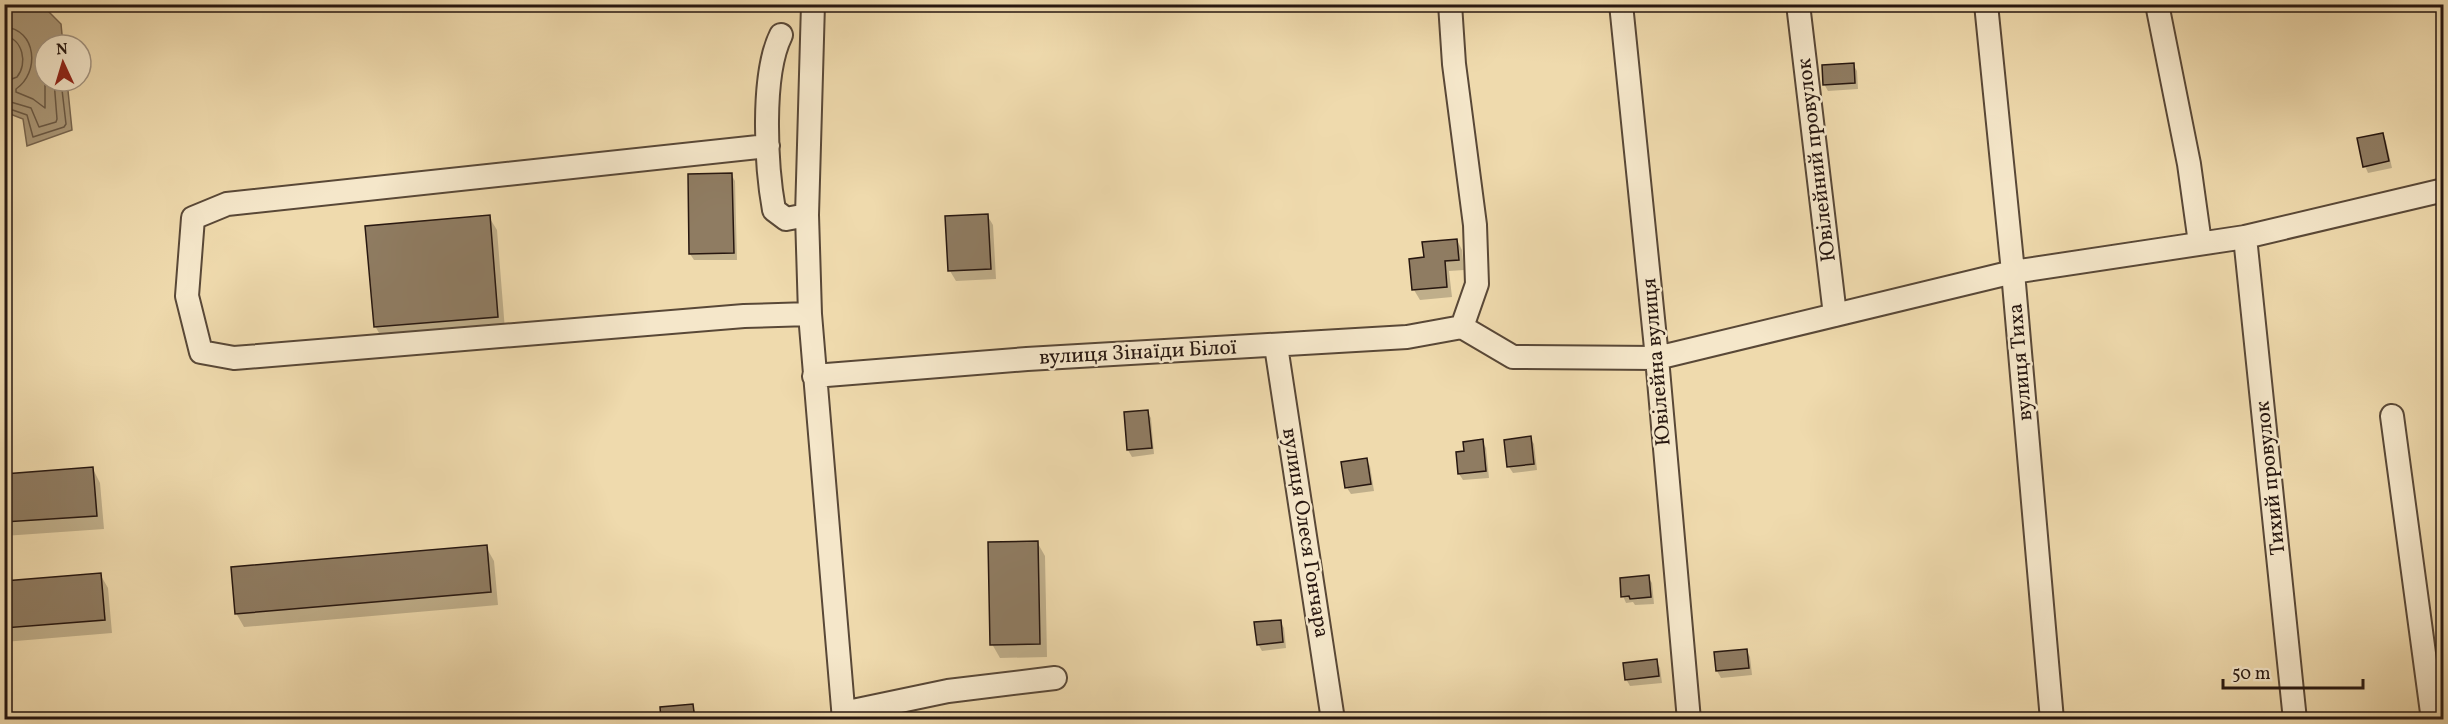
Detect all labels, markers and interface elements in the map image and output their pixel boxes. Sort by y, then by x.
north arrow [33,33,93,93]
text: N [56,39,69,61]
street label: Ювілейний провулок [1790,57,1844,263]
street label: Ювілейна вулиця [1635,277,1679,447]
street label: вулиця Тиха [2001,302,2041,422]
street label: вулиця Зінаїди Білої [1038,333,1238,373]
street label: Тихий провулок [2248,400,2294,556]
street label: вулиця Олеся Гончара [1274,426,1336,640]
scale bar [2223,652,2362,690]
text: 50 m [2232,662,2271,687]

